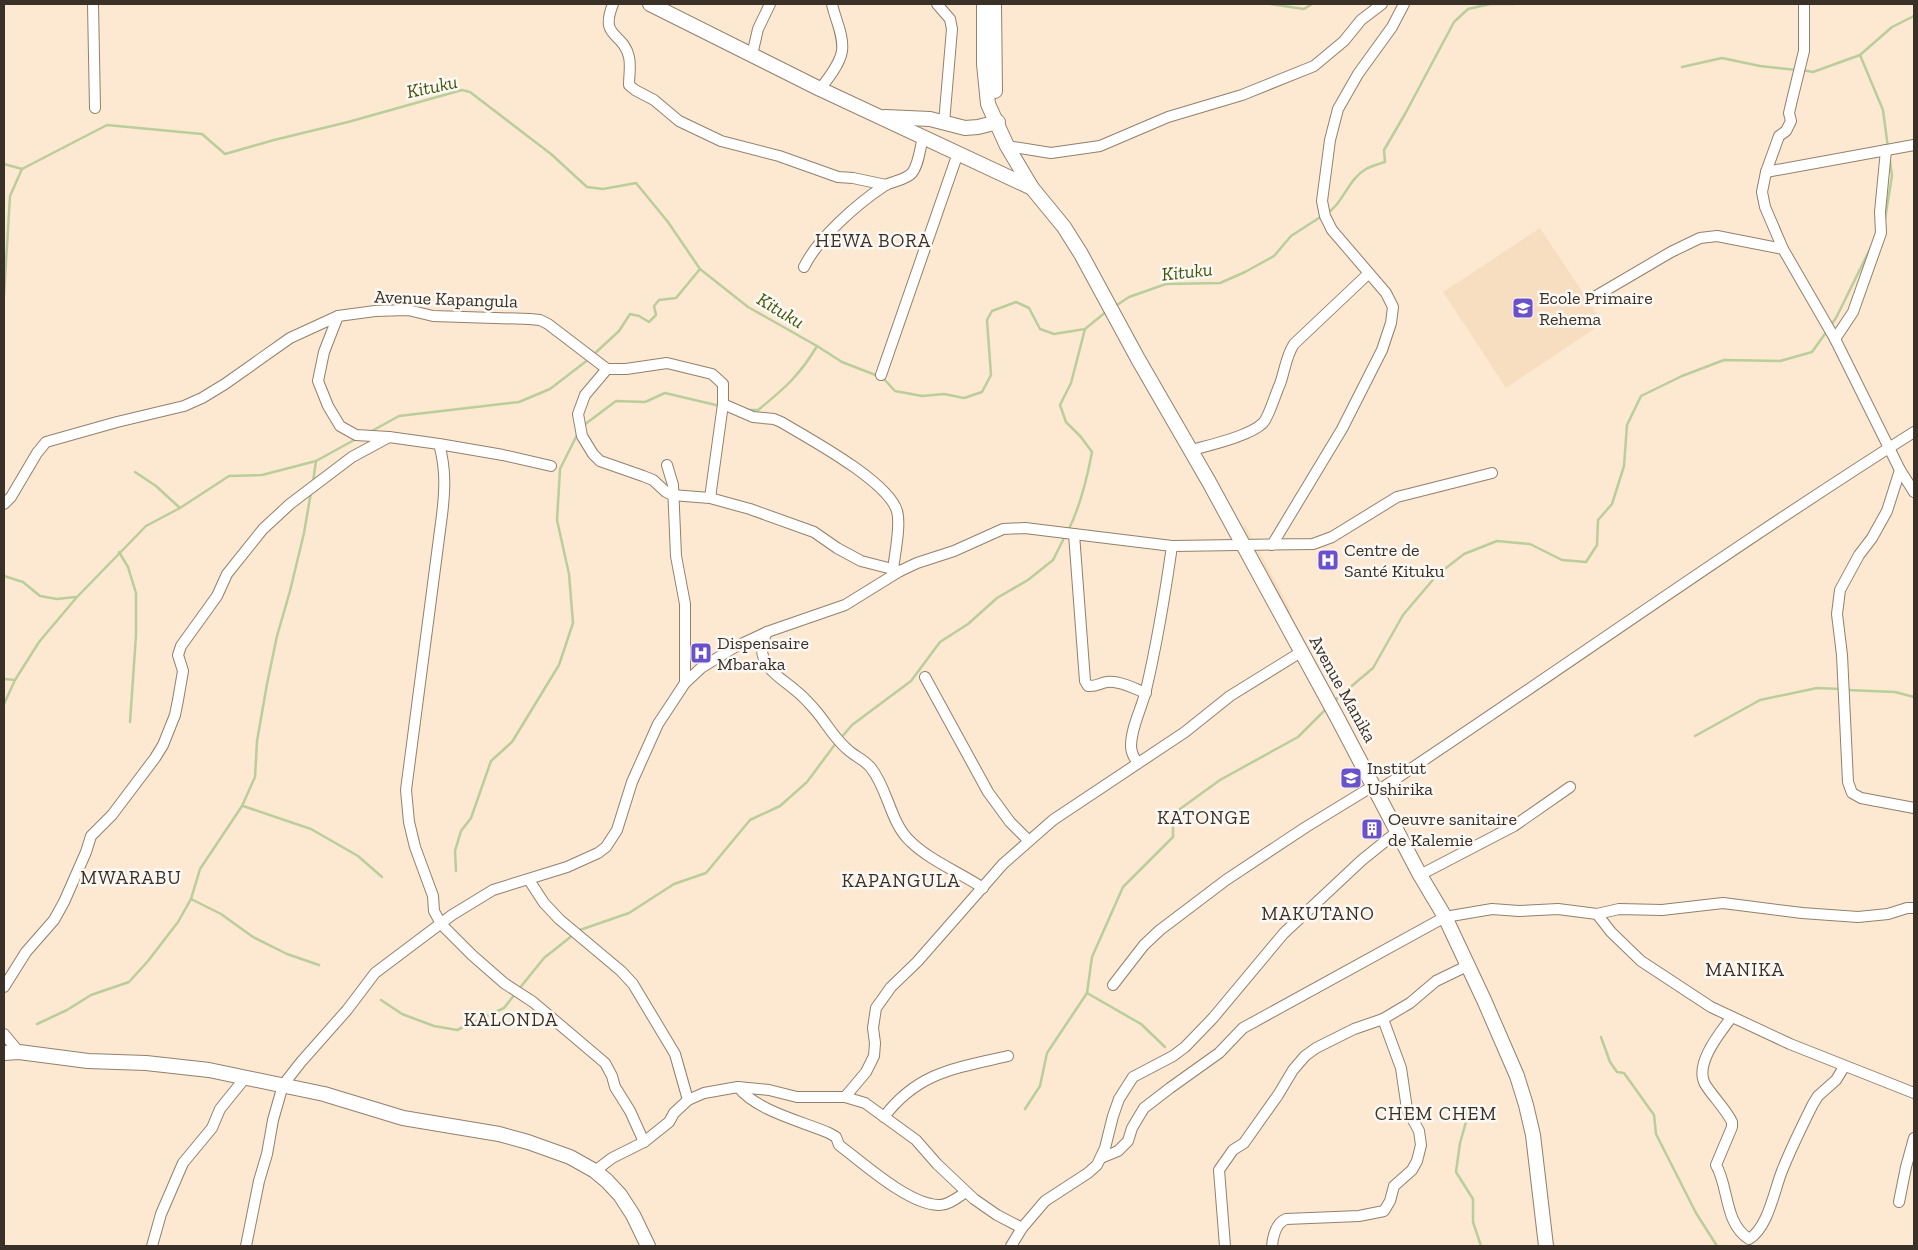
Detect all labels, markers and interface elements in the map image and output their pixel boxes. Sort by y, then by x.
water label: Kituku [405,70,460,103]
district label: HEWA BORA [815,229,931,252]
water label: Kituku [1160,257,1214,286]
street label: Avenue Kapangula [374,285,518,313]
water label: Kituku [753,287,809,334]
place label: Ecole Primaire Rehema [1539,287,1653,330]
school or university icon: Ecole Primaire Rehema [1511,296,1535,320]
place label: Centre de Santé Kituku [1344,539,1445,582]
hospital icon: Centre de Santé Kituku [1316,548,1340,572]
place label: Dispensaire Mbaraka [717,632,809,675]
street label: Avenue Manika [1305,632,1382,747]
hospital icon: Dispensaire Mbaraka [689,641,713,665]
place label: Institut Ushirika [1367,757,1433,800]
school or university icon: Institut Ushirika [1339,766,1363,790]
district label: KATONGE [1157,806,1251,829]
place label: Oeuvre sanitaire de Kalemie [1388,808,1517,851]
building icon: Oeuvre sanitaire de Kalemie [1360,817,1384,841]
district label: MWARABU [80,866,182,889]
district label: KAPANGULA [841,869,961,892]
district label: MAKUTANO [1261,902,1375,925]
district label: MANIKA [1705,958,1785,981]
district label: KALONDA [464,1008,558,1031]
district label: CHEM CHEM [1375,1102,1497,1125]

